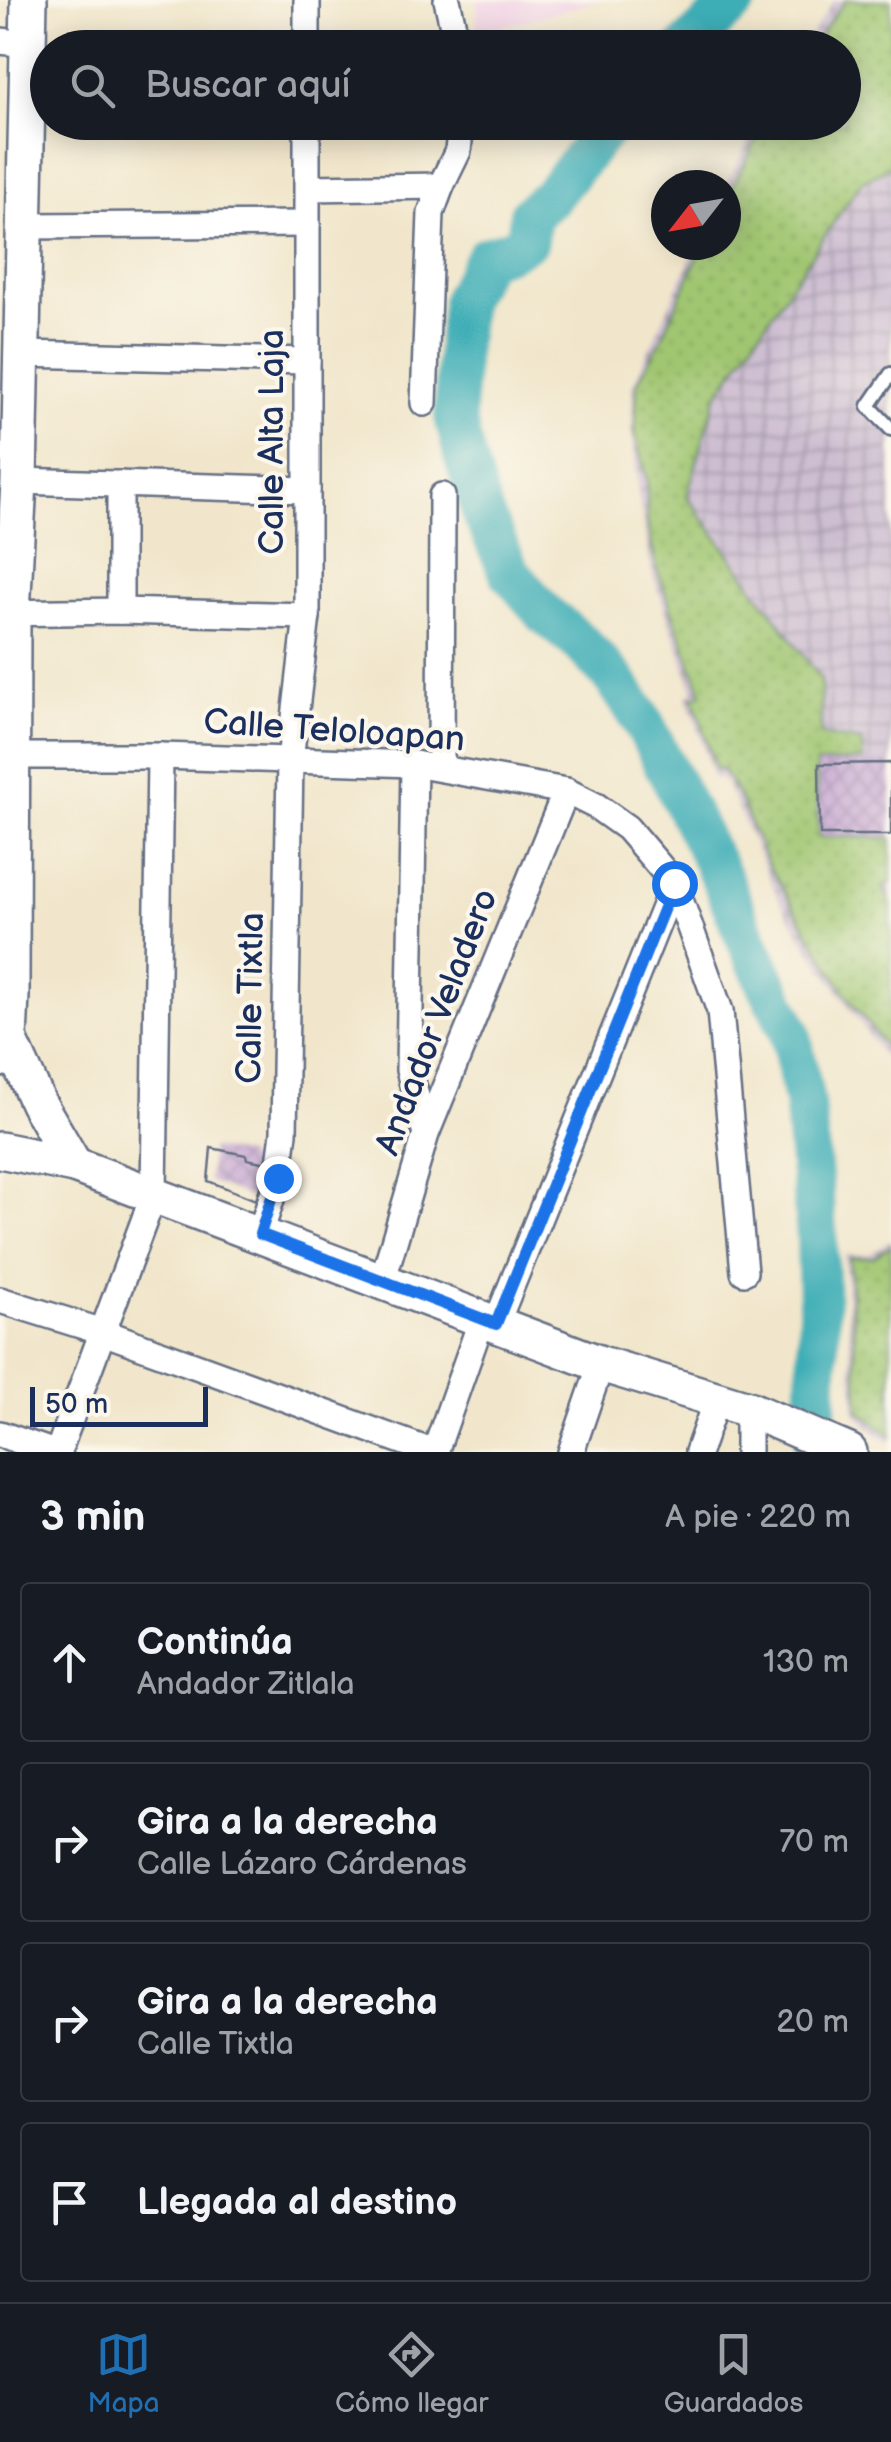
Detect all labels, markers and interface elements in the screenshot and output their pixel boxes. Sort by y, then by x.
search box [30,30,861,140]
icon: search [65,58,120,113]
text: Buscar aquí [145,63,351,108]
north arrow [651,170,741,260]
street label: Calle Alta Laja [251,329,294,555]
street label: Calle Teloloapan [202,700,466,762]
route start [652,861,698,907]
street label: Andador Veladero [366,883,508,1161]
street label: Calle Tixtla [228,912,274,1084]
route end [256,1156,302,1202]
scale bar [30,1382,208,1426]
text: 50 m [45,1388,108,1421]
text: 3 min [40,1492,145,1543]
text: A pie · 220 m [665,1498,851,1537]
text: Continúa [137,1620,293,1665]
icon: ahead [42,1635,97,1690]
text: 130 m [763,1643,849,1682]
text: Andador Zitlala [137,1665,355,1704]
text: Gira a la derecha [137,1800,438,1845]
icon: right [42,1815,97,1870]
text: 70 m [779,1823,849,1862]
text: Calle Lázaro Cárdenas [137,1845,467,1884]
text: Gira a la derecha [137,1980,438,2025]
icon: right [42,1995,97,2050]
text: 20 m [776,2003,849,2042]
text: Calle Tixtla [137,2025,294,2064]
icon: arrive [42,2175,97,2230]
text: Llegada al destino [137,2180,457,2225]
tab: Mapa [88,2327,160,2420]
tab: Cómo llegar [335,2327,488,2420]
tab: Guardados [664,2327,803,2420]

